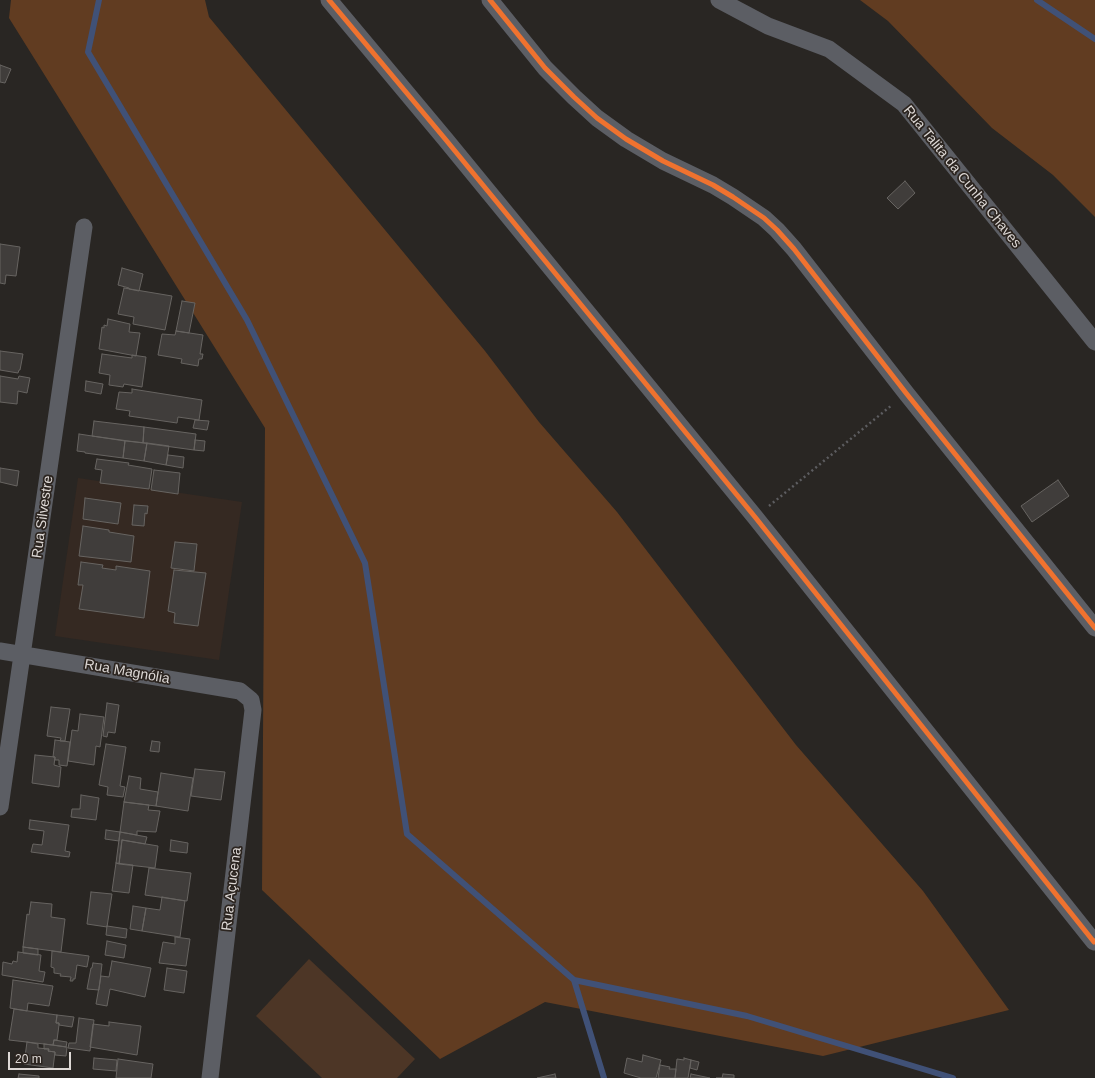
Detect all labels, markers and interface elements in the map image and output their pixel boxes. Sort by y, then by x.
street label: Rua Talita da Cunha Chaves [899,102,1025,252]
street label: Rua Silvestre [29,475,57,559]
street label: Rua Magnólia [83,656,171,688]
street label: Rua Açucena [219,846,245,932]
scale bar [10,1044,73,1070]
text: 20 m [15,1052,42,1066]

